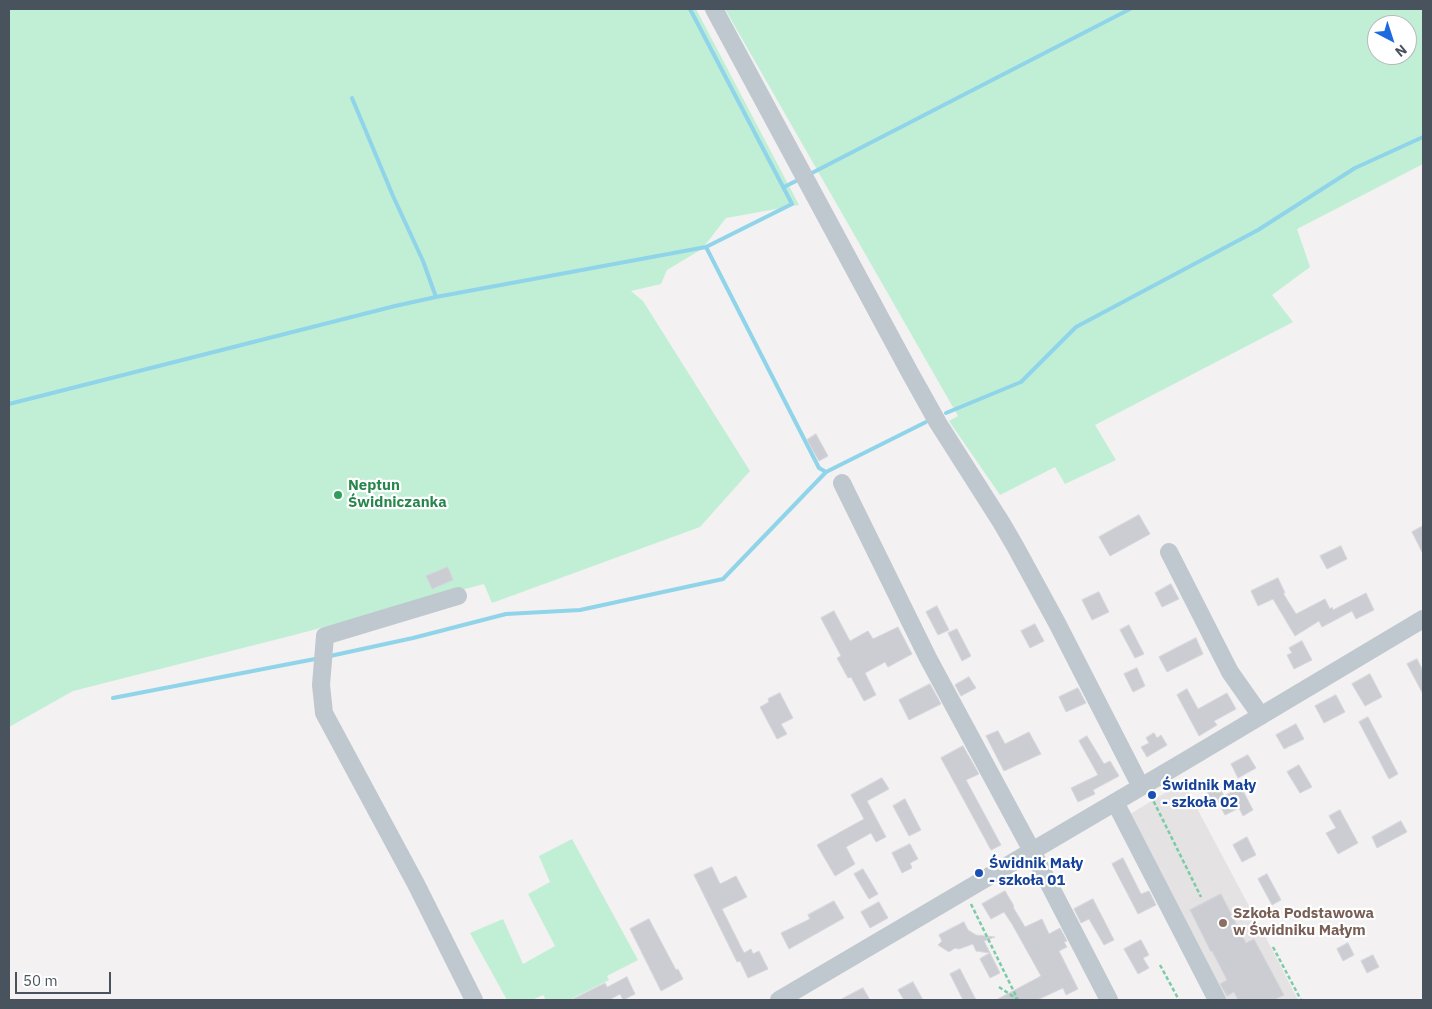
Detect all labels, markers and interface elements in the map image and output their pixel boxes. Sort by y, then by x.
north arrow [1367,15,1417,65]
text: N [1391,41,1411,61]
place label: Neptun Świdniczanka [348,477,447,512]
marker: Neptun Świdniczanka [332,489,344,501]
place label: Świdnik Mały - szkoła 02 [1162,777,1256,812]
marker: Świdnik Mały - szkoła 02 [1146,789,1158,801]
place label: Świdnik Mały - szkoła 01 [989,855,1083,890]
marker: Świdnik Mały - szkoła 01 [973,867,985,879]
place label: Szkoła Podstawowa w Świdniku Małym [1233,905,1374,940]
marker: Szkoła Podstawowa w Świdniku Małym [1217,917,1229,929]
scale bar [18,962,114,994]
text: 50 m [23,971,58,990]

